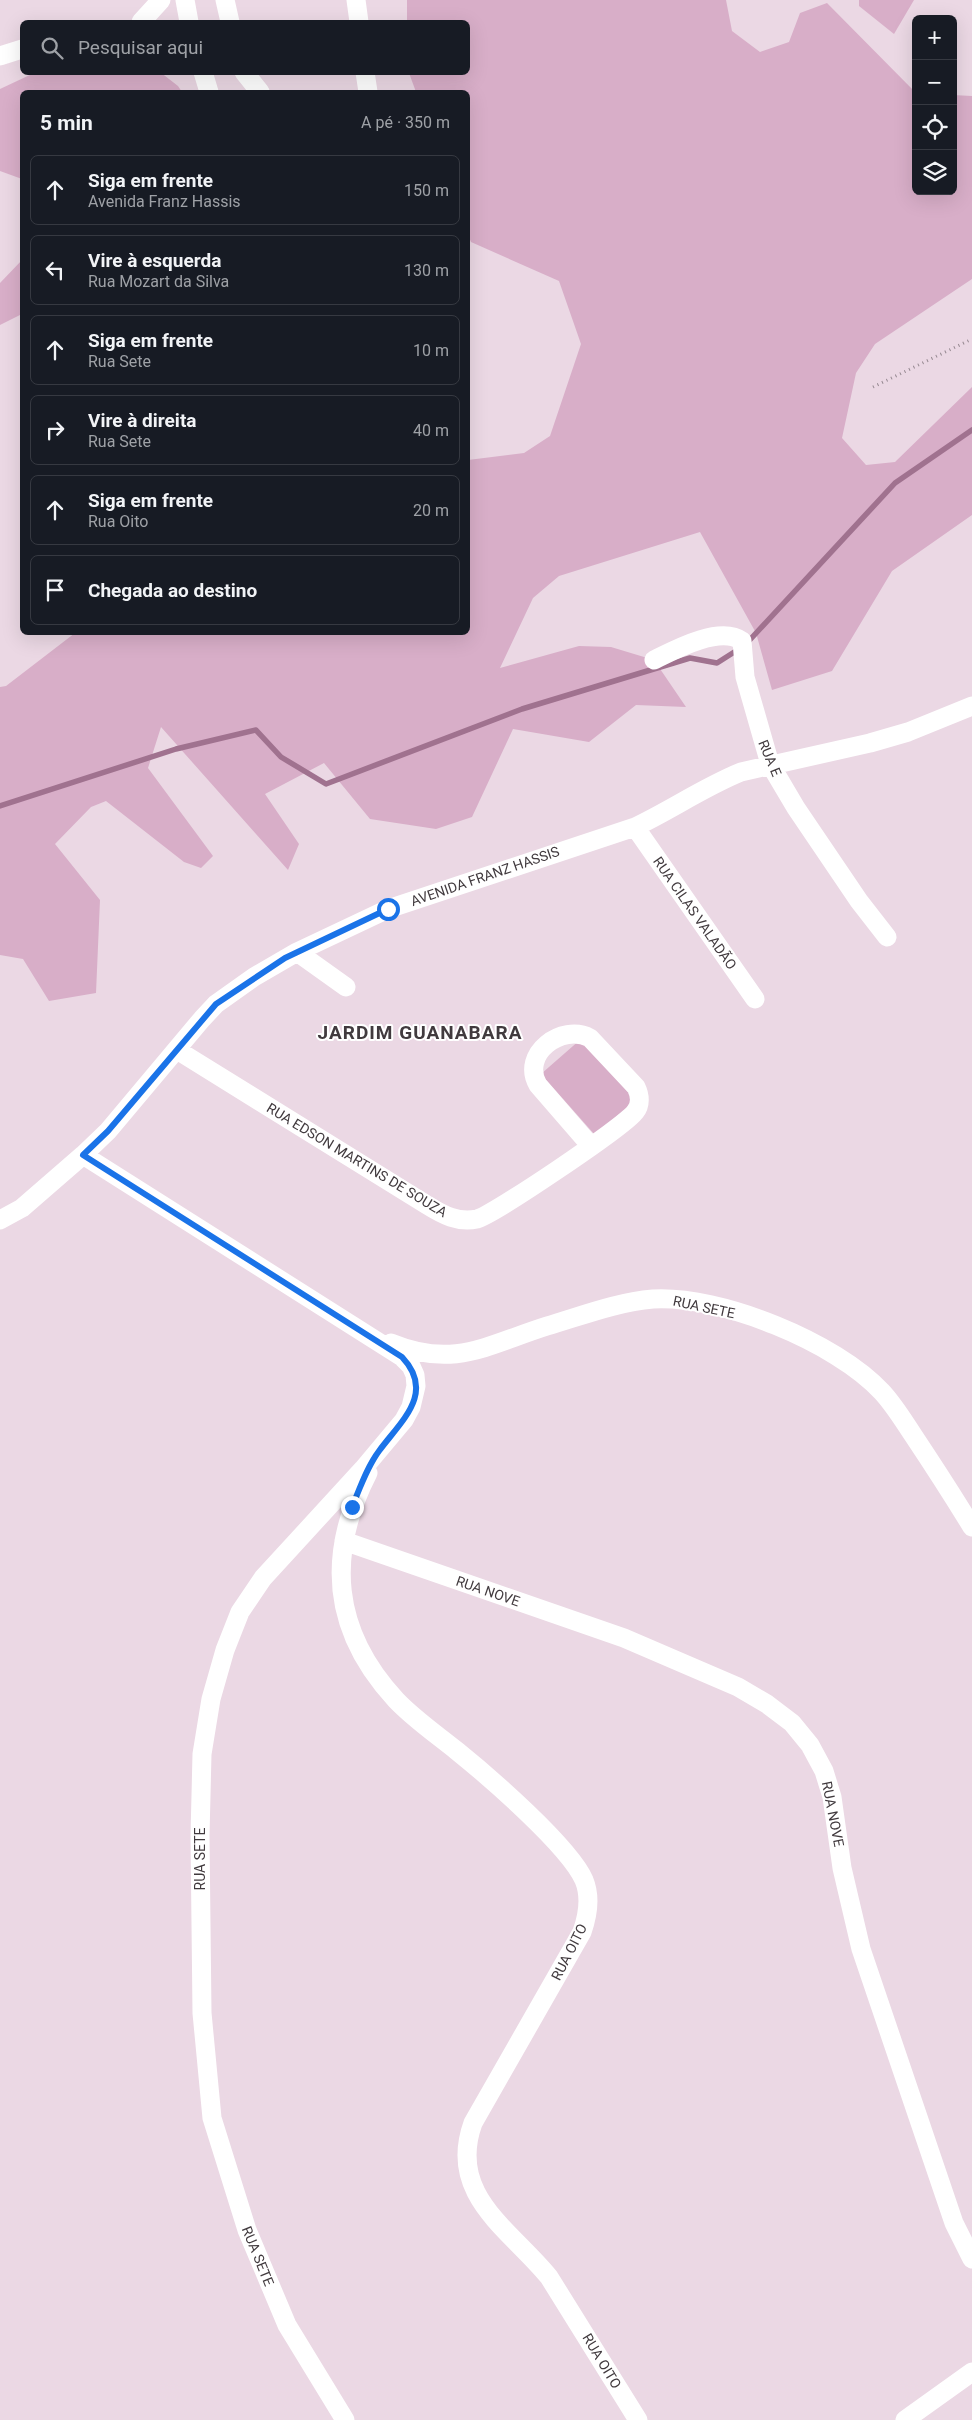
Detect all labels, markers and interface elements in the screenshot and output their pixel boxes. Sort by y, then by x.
map controls [912,15,957,195]
button: + [912,15,957,60]
search box [20,20,470,75]
icon: search [38,34,66,62]
text: Pesquisar aqui [78,36,203,59]
button: − [912,60,957,105]
button: locate [912,105,957,150]
text: 5 min [40,111,93,135]
text: A pé · 350 m [361,113,450,132]
button: layers [912,150,957,195]
text: Siga em frente [88,169,213,192]
icon: ahead [41,176,69,204]
text: 150 m [404,181,449,200]
text: Avenida Franz Hassis [88,192,241,211]
text: Vire à esquerda [88,249,221,272]
icon: left [41,256,69,284]
text: 130 m [404,261,449,280]
text: Rua Mozart da Silva [88,272,229,291]
text: Siga em frente [88,329,213,352]
icon: ahead [41,336,69,364]
text: 10 m [413,341,449,360]
text: Rua Sete [88,352,151,371]
text: Vire à direita [88,409,197,432]
icon: right [41,416,69,444]
text: 40 m [413,421,449,440]
text: Rua Sete [88,432,151,451]
text: Siga em frente [88,489,213,512]
icon: ahead [41,496,69,524]
text: 20 m [413,501,449,520]
text: Rua Oito [88,512,148,531]
icon: arrive [41,576,69,604]
text: Chegada ao destino [88,579,257,602]
street label: RUA E [755,737,785,779]
street label: AVENIDA FRANZ HASSIS [409,843,561,909]
street label: RUA CILAS VALADÃO [650,853,741,972]
route start [377,898,400,921]
district label: JARDIM GUANABARA [318,1021,522,1044]
street label: RUA EDSON MARTINS DE SOUZA [264,1100,450,1220]
street label: RUA SETE [672,1293,736,1321]
route end [341,1496,364,1519]
street label: RUA NOVE [454,1573,522,1609]
street label: RUA NOVE [819,1780,847,1848]
street label: RUA SETE [192,1828,208,1890]
street label: RUA OITO [548,1921,590,1983]
street label: RUA SETE [239,2224,277,2288]
street label: RUA OITO [579,2331,625,2391]

